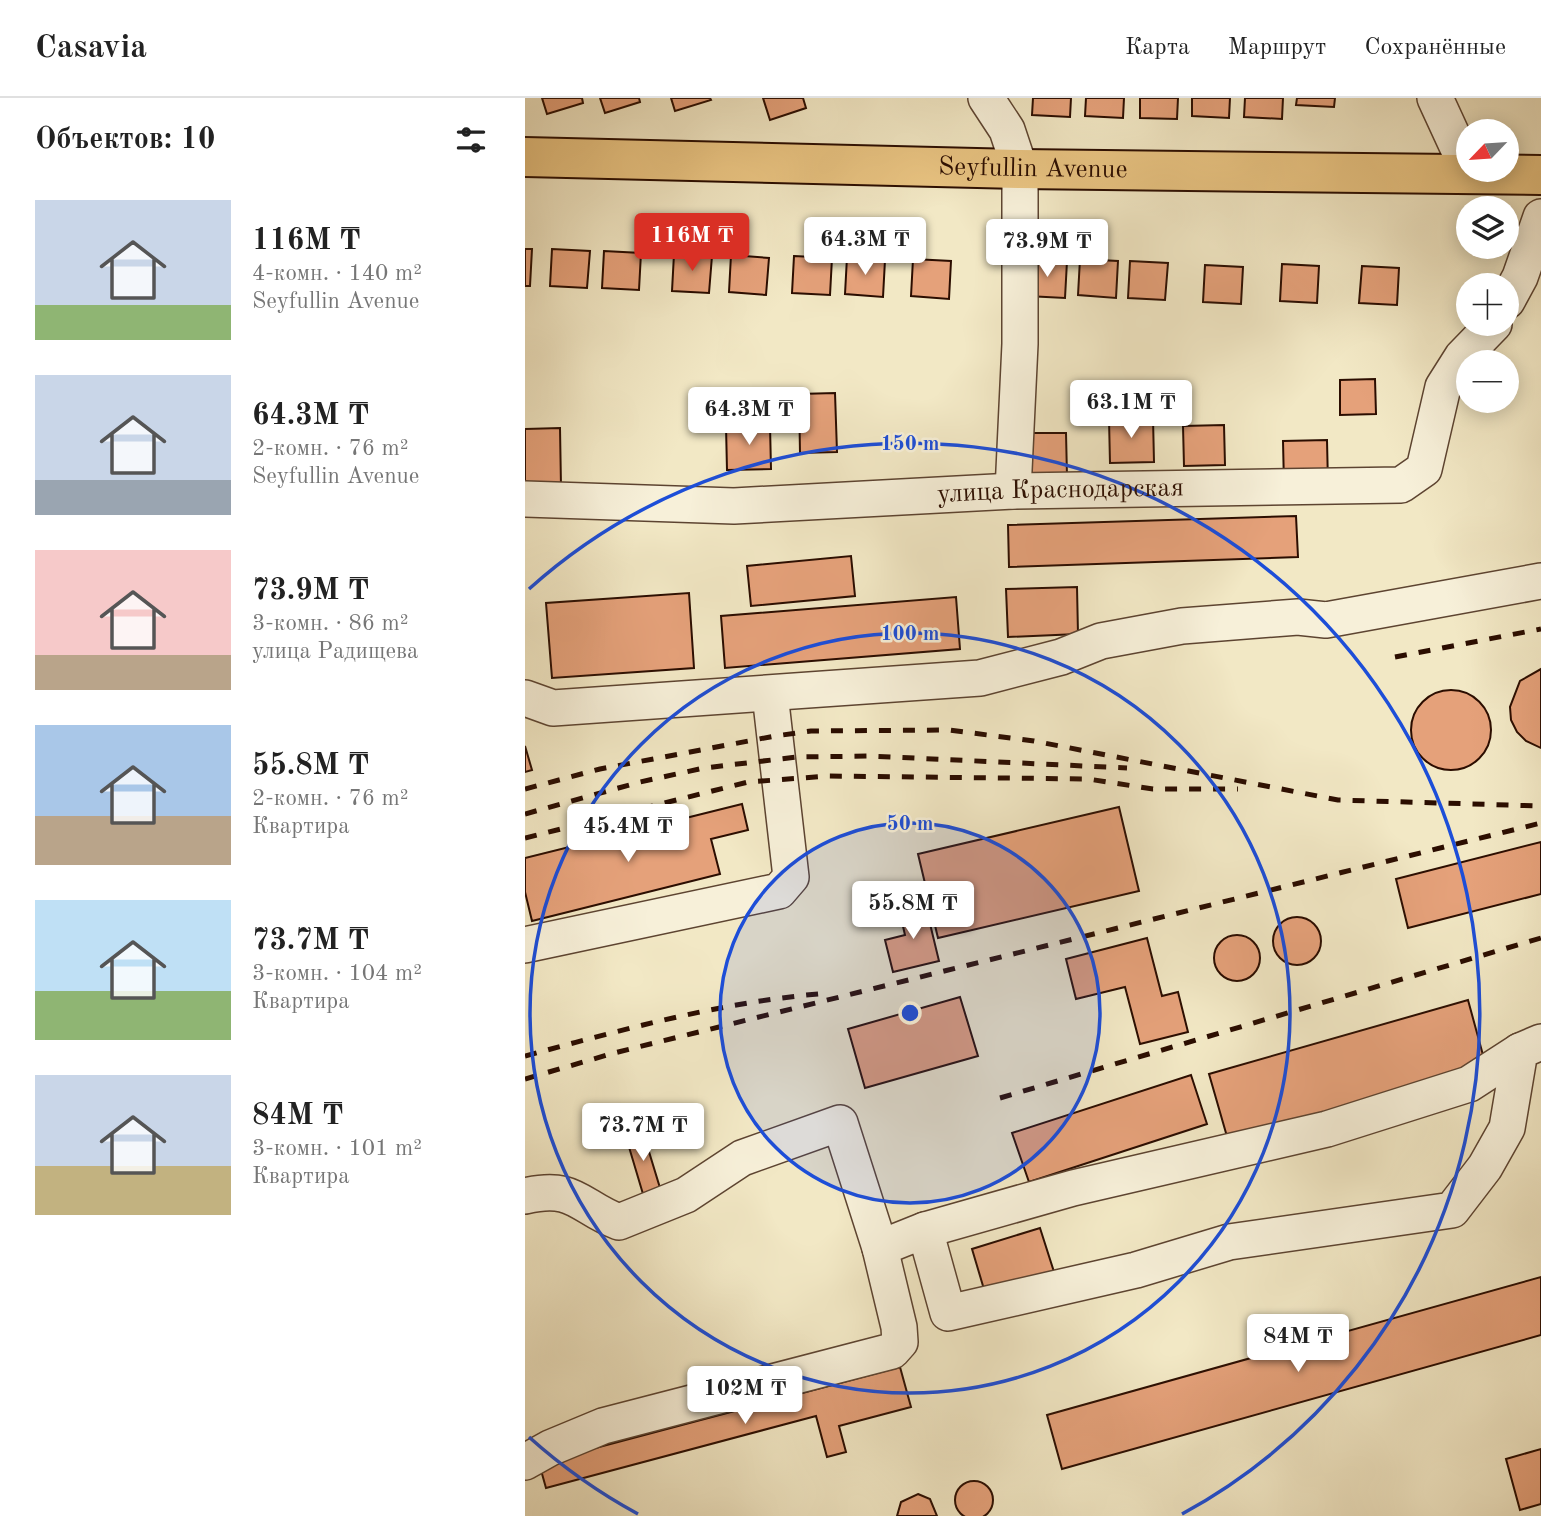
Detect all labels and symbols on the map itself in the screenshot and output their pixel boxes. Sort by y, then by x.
north arrow [1456,119,1519,182]
street label: Seyfullin Avenue [938,154,1128,183]
pin: 116M ₸ [635,214,749,273]
pin: 64.3M ₸ [800,218,930,277]
pin: 73.9M ₸ [982,220,1112,279]
pin: 63.1M ₸ [1066,380,1196,440]
pin: 64.3M ₸ [684,388,814,447]
text: 150 m [880,434,940,455]
street label: улица Краснодарская [937,475,1184,508]
text: 100 m [880,624,940,645]
pin: 45.4M ₸ [563,804,693,864]
text: 50 m [886,814,934,835]
pin: 55.8M ₸ [848,882,978,941]
centre of rings [898,1001,922,1025]
pin: 73.7M ₸ [578,1104,708,1163]
pin: 84M ₸ [1249,1314,1347,1374]
pin: 102M ₸ [688,1366,802,1426]

